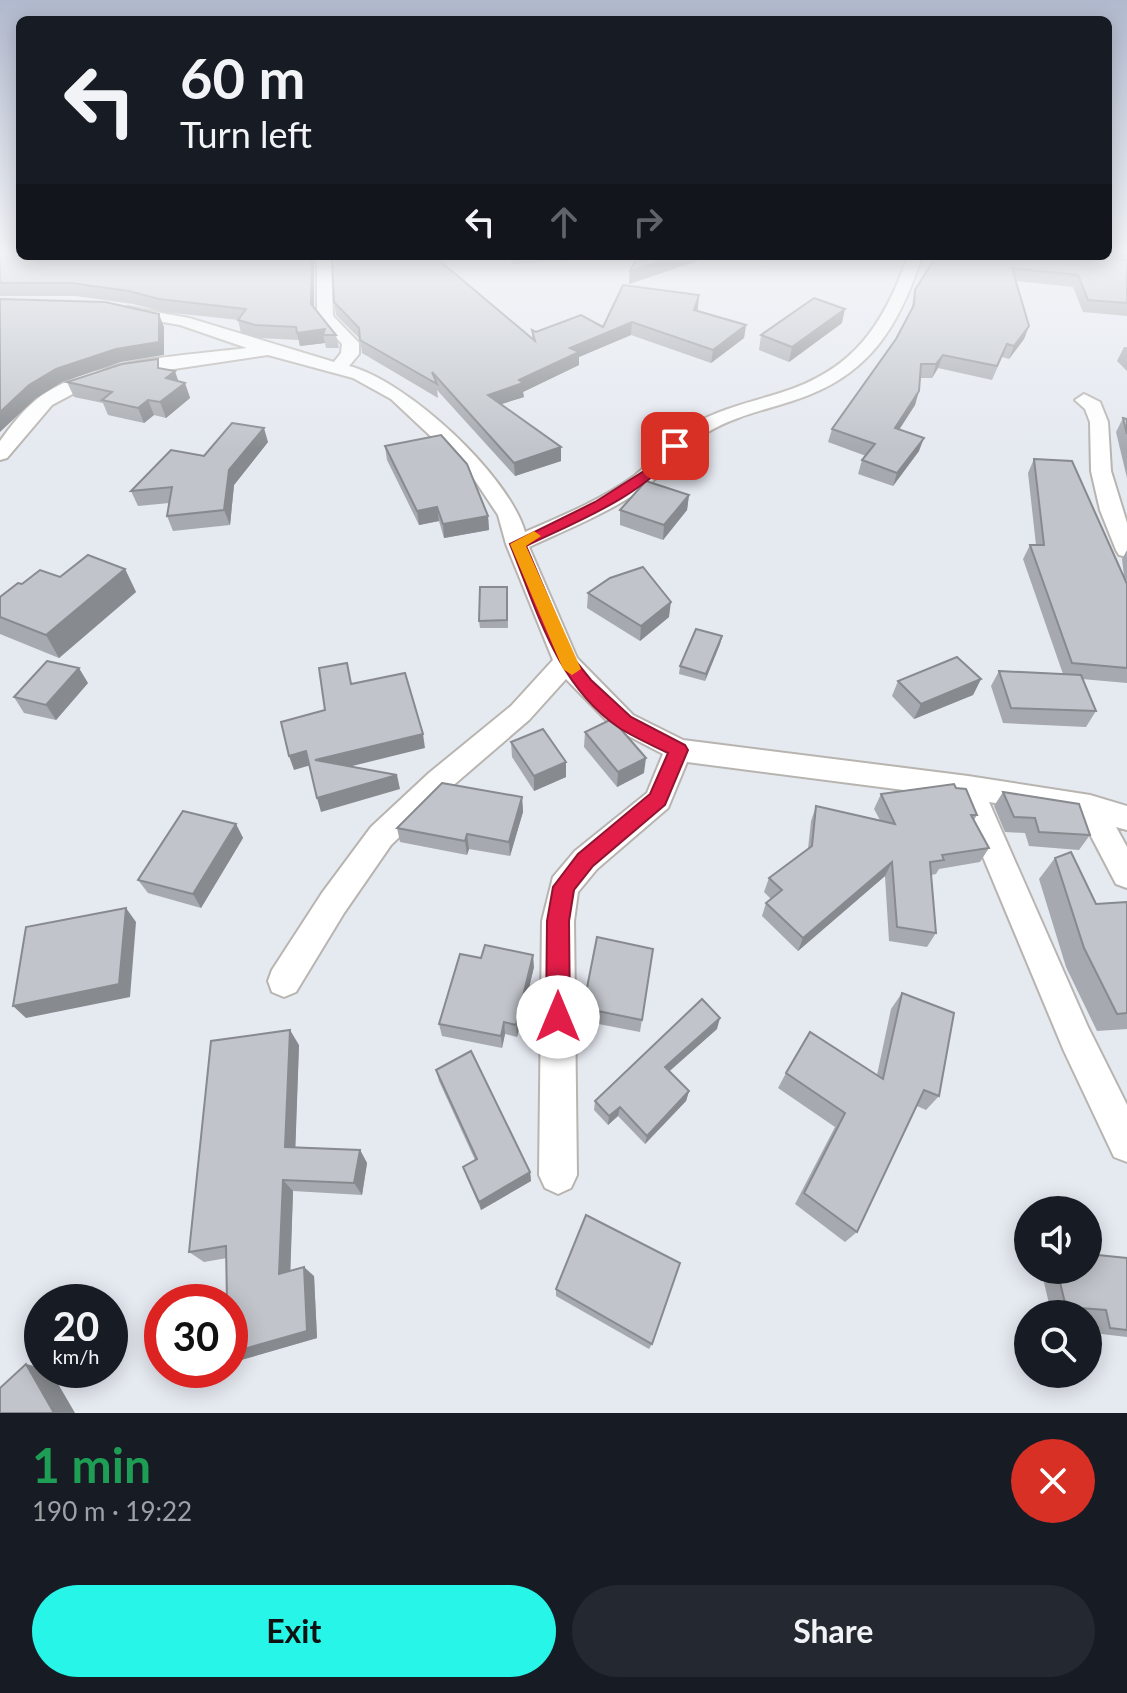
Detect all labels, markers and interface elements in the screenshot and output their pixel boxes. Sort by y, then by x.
text: 60 m [180,44,305,111]
icon: left [48,48,152,152]
text: Turn left [180,112,312,156]
icon: left [458,200,502,244]
icon: ahead [542,200,586,244]
icon: right [626,200,670,244]
pin [641,412,709,480]
icon: arrive [653,424,697,468]
position arrow [516,975,600,1059]
map controls [1014,1196,1102,1388]
button: sound [1014,1196,1102,1284]
speed limit sign: 30 [144,1284,248,1388]
button: search [1014,1300,1102,1388]
text: 20 [53,1302,99,1350]
text: km/h [53,1344,99,1368]
text: 1 min [32,1436,151,1493]
button: close [1011,1439,1095,1523]
text: 190 m · 19:22 [32,1495,192,1527]
button: Exit [32,1585,556,1677]
button: Share [572,1585,1095,1677]

